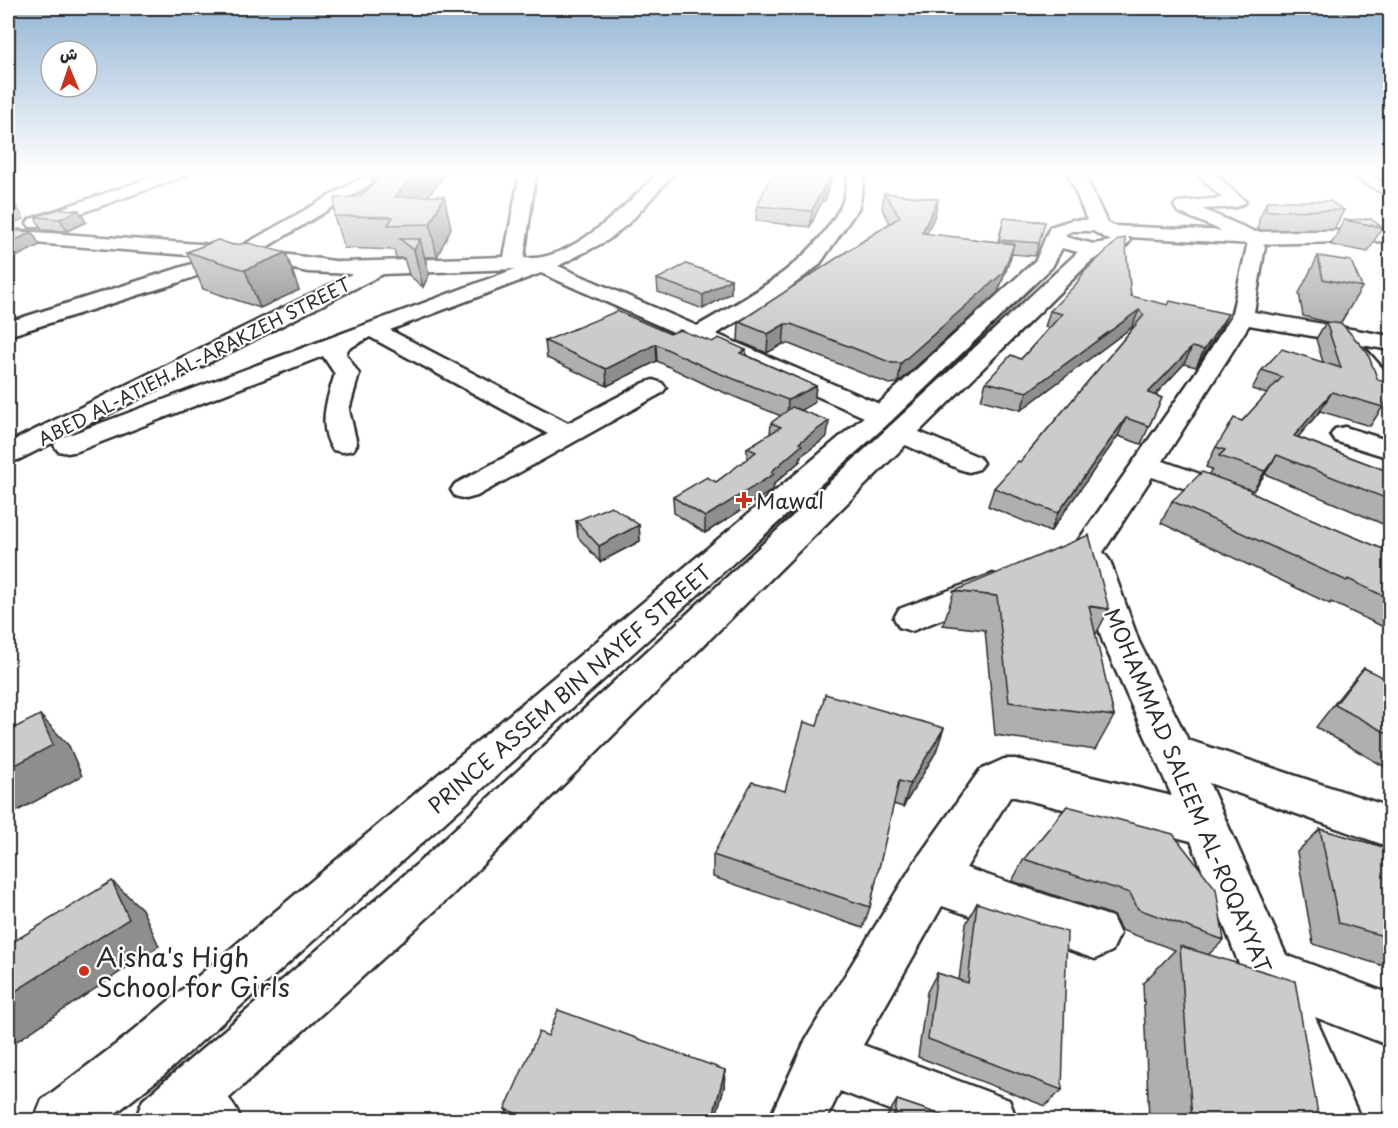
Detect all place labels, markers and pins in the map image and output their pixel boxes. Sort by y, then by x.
place label: Mawal [756,484,824,516]
marker: Mawal [737,493,751,507]
place label: Aisha's High School for Girls [96,937,290,1006]
marker: Aisha's High School for Girls [77,964,91,978]

